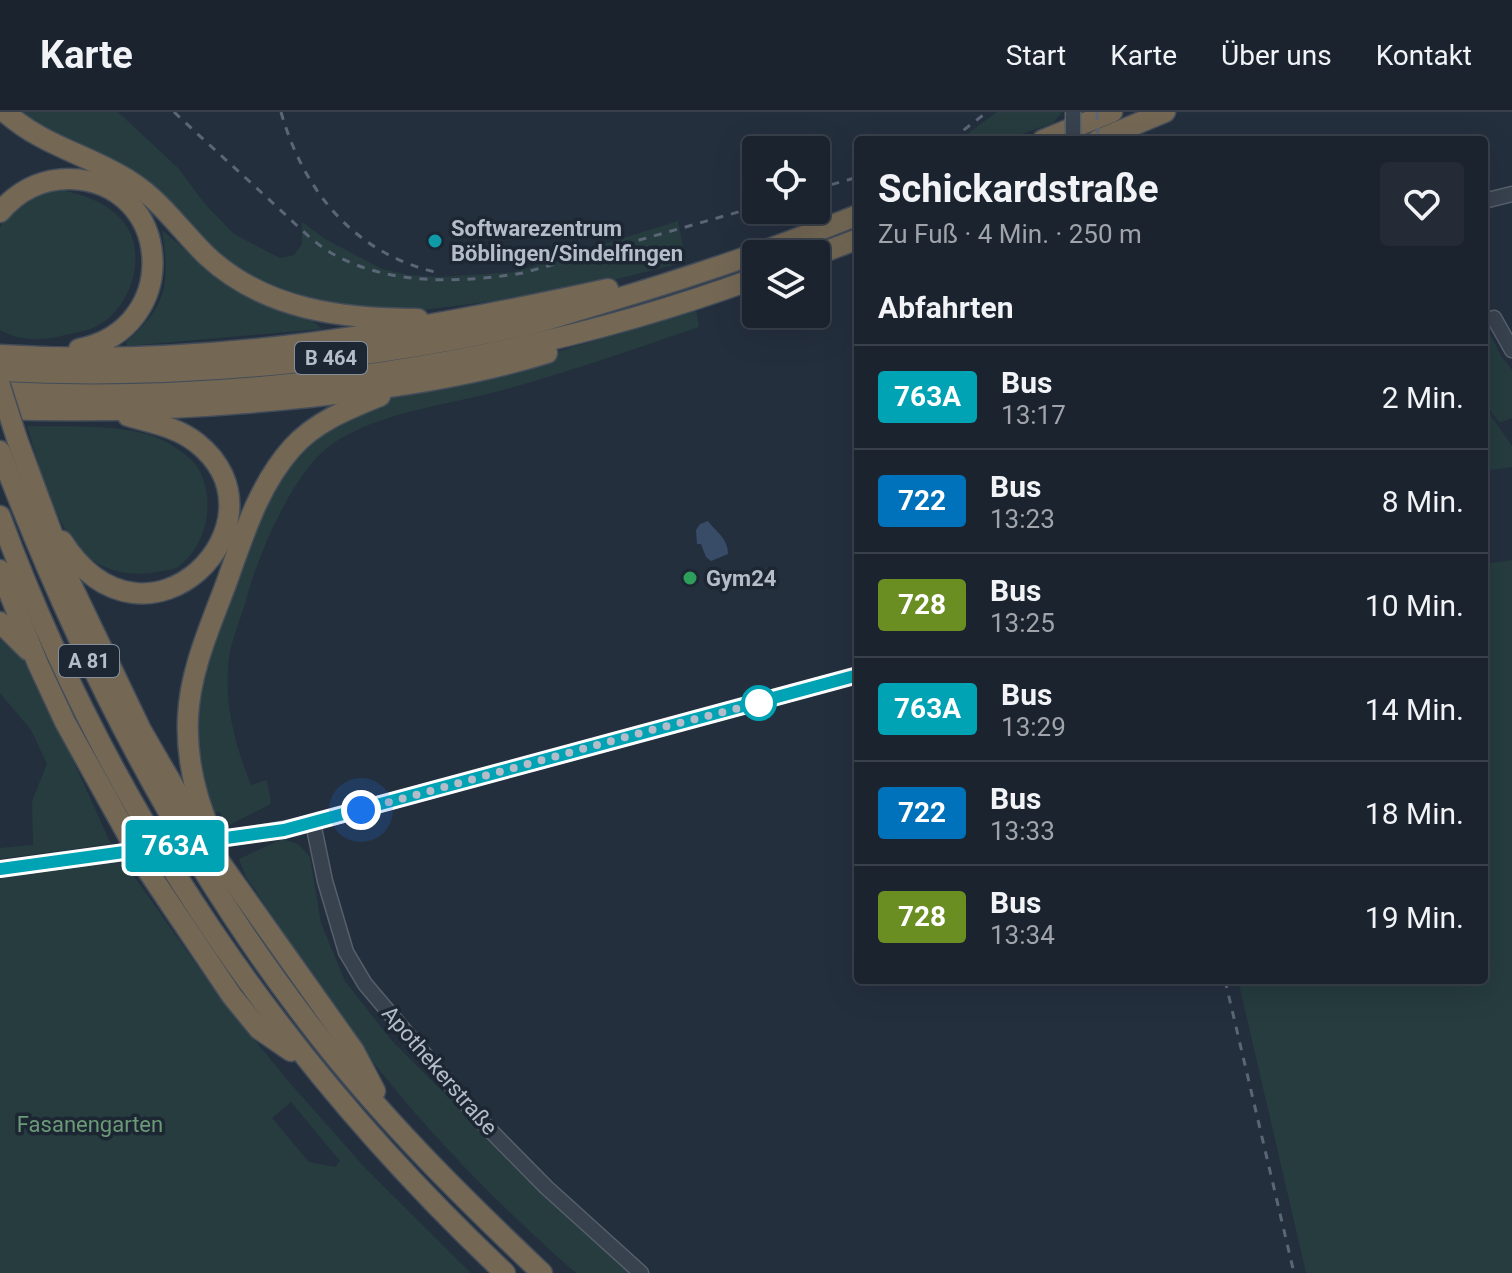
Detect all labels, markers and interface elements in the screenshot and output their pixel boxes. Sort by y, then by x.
text: Karte [40,33,133,77]
text: Start [1006,39,1066,72]
text: Karte [1110,39,1177,72]
text: Über uns [1221,39,1332,72]
text: Kontakt [1376,39,1472,72]
map controls [742,136,830,328]
button: locate [742,136,830,224]
button: heart [1380,162,1464,246]
text: Schickardstraße [878,167,1158,211]
place label: Softwarezentrum Böblingen/Sindelfingen [451,216,683,266]
text: Zu Fuß · 4 Min. · 250 m [878,219,1142,249]
marker: Softwarezentrum Böblingen/Sindelfingen [426,232,444,250]
button: layers [742,240,830,328]
text: Abfahrten [878,290,1014,325]
road number: B 464 [295,342,367,374]
text: Bus [1001,365,1052,400]
text: 763A [894,380,961,413]
text: 2 Min. [1382,380,1464,415]
text: 13:17 [1001,400,1066,430]
text: Bus [990,469,1041,504]
text: 722 [898,484,946,517]
text: 8 Min. [1382,484,1464,519]
text: 13:23 [990,504,1055,534]
place label: Gym24 [706,566,777,591]
marker: Gym24 [681,569,699,587]
text: Bus [990,573,1041,608]
text: 728 [898,588,946,621]
text: 10 Min. [1365,588,1464,623]
text: 13:25 [990,608,1055,638]
road number: A 81 [59,645,119,677]
text: Bus [1001,677,1052,712]
unlabelled marker [742,686,776,720]
text: 763A [894,692,961,725]
text: 14 Min. [1365,692,1464,727]
text: 13:29 [1001,712,1066,742]
text: Bus [990,781,1041,816]
your location [341,790,381,830]
text: 722 [898,796,946,829]
text: 18 Min. [1365,796,1464,831]
text: 13:33 [990,816,1055,846]
line badge: 763A [119,820,231,872]
text: 763A [141,829,209,862]
text: Bus [990,885,1041,920]
text: 728 [898,900,946,933]
text: 19 Min. [1365,900,1464,935]
text: 13:34 [990,920,1055,950]
street label: Apothekerstraße [377,1001,502,1140]
park label: Fasanengarten [17,1112,163,1137]

